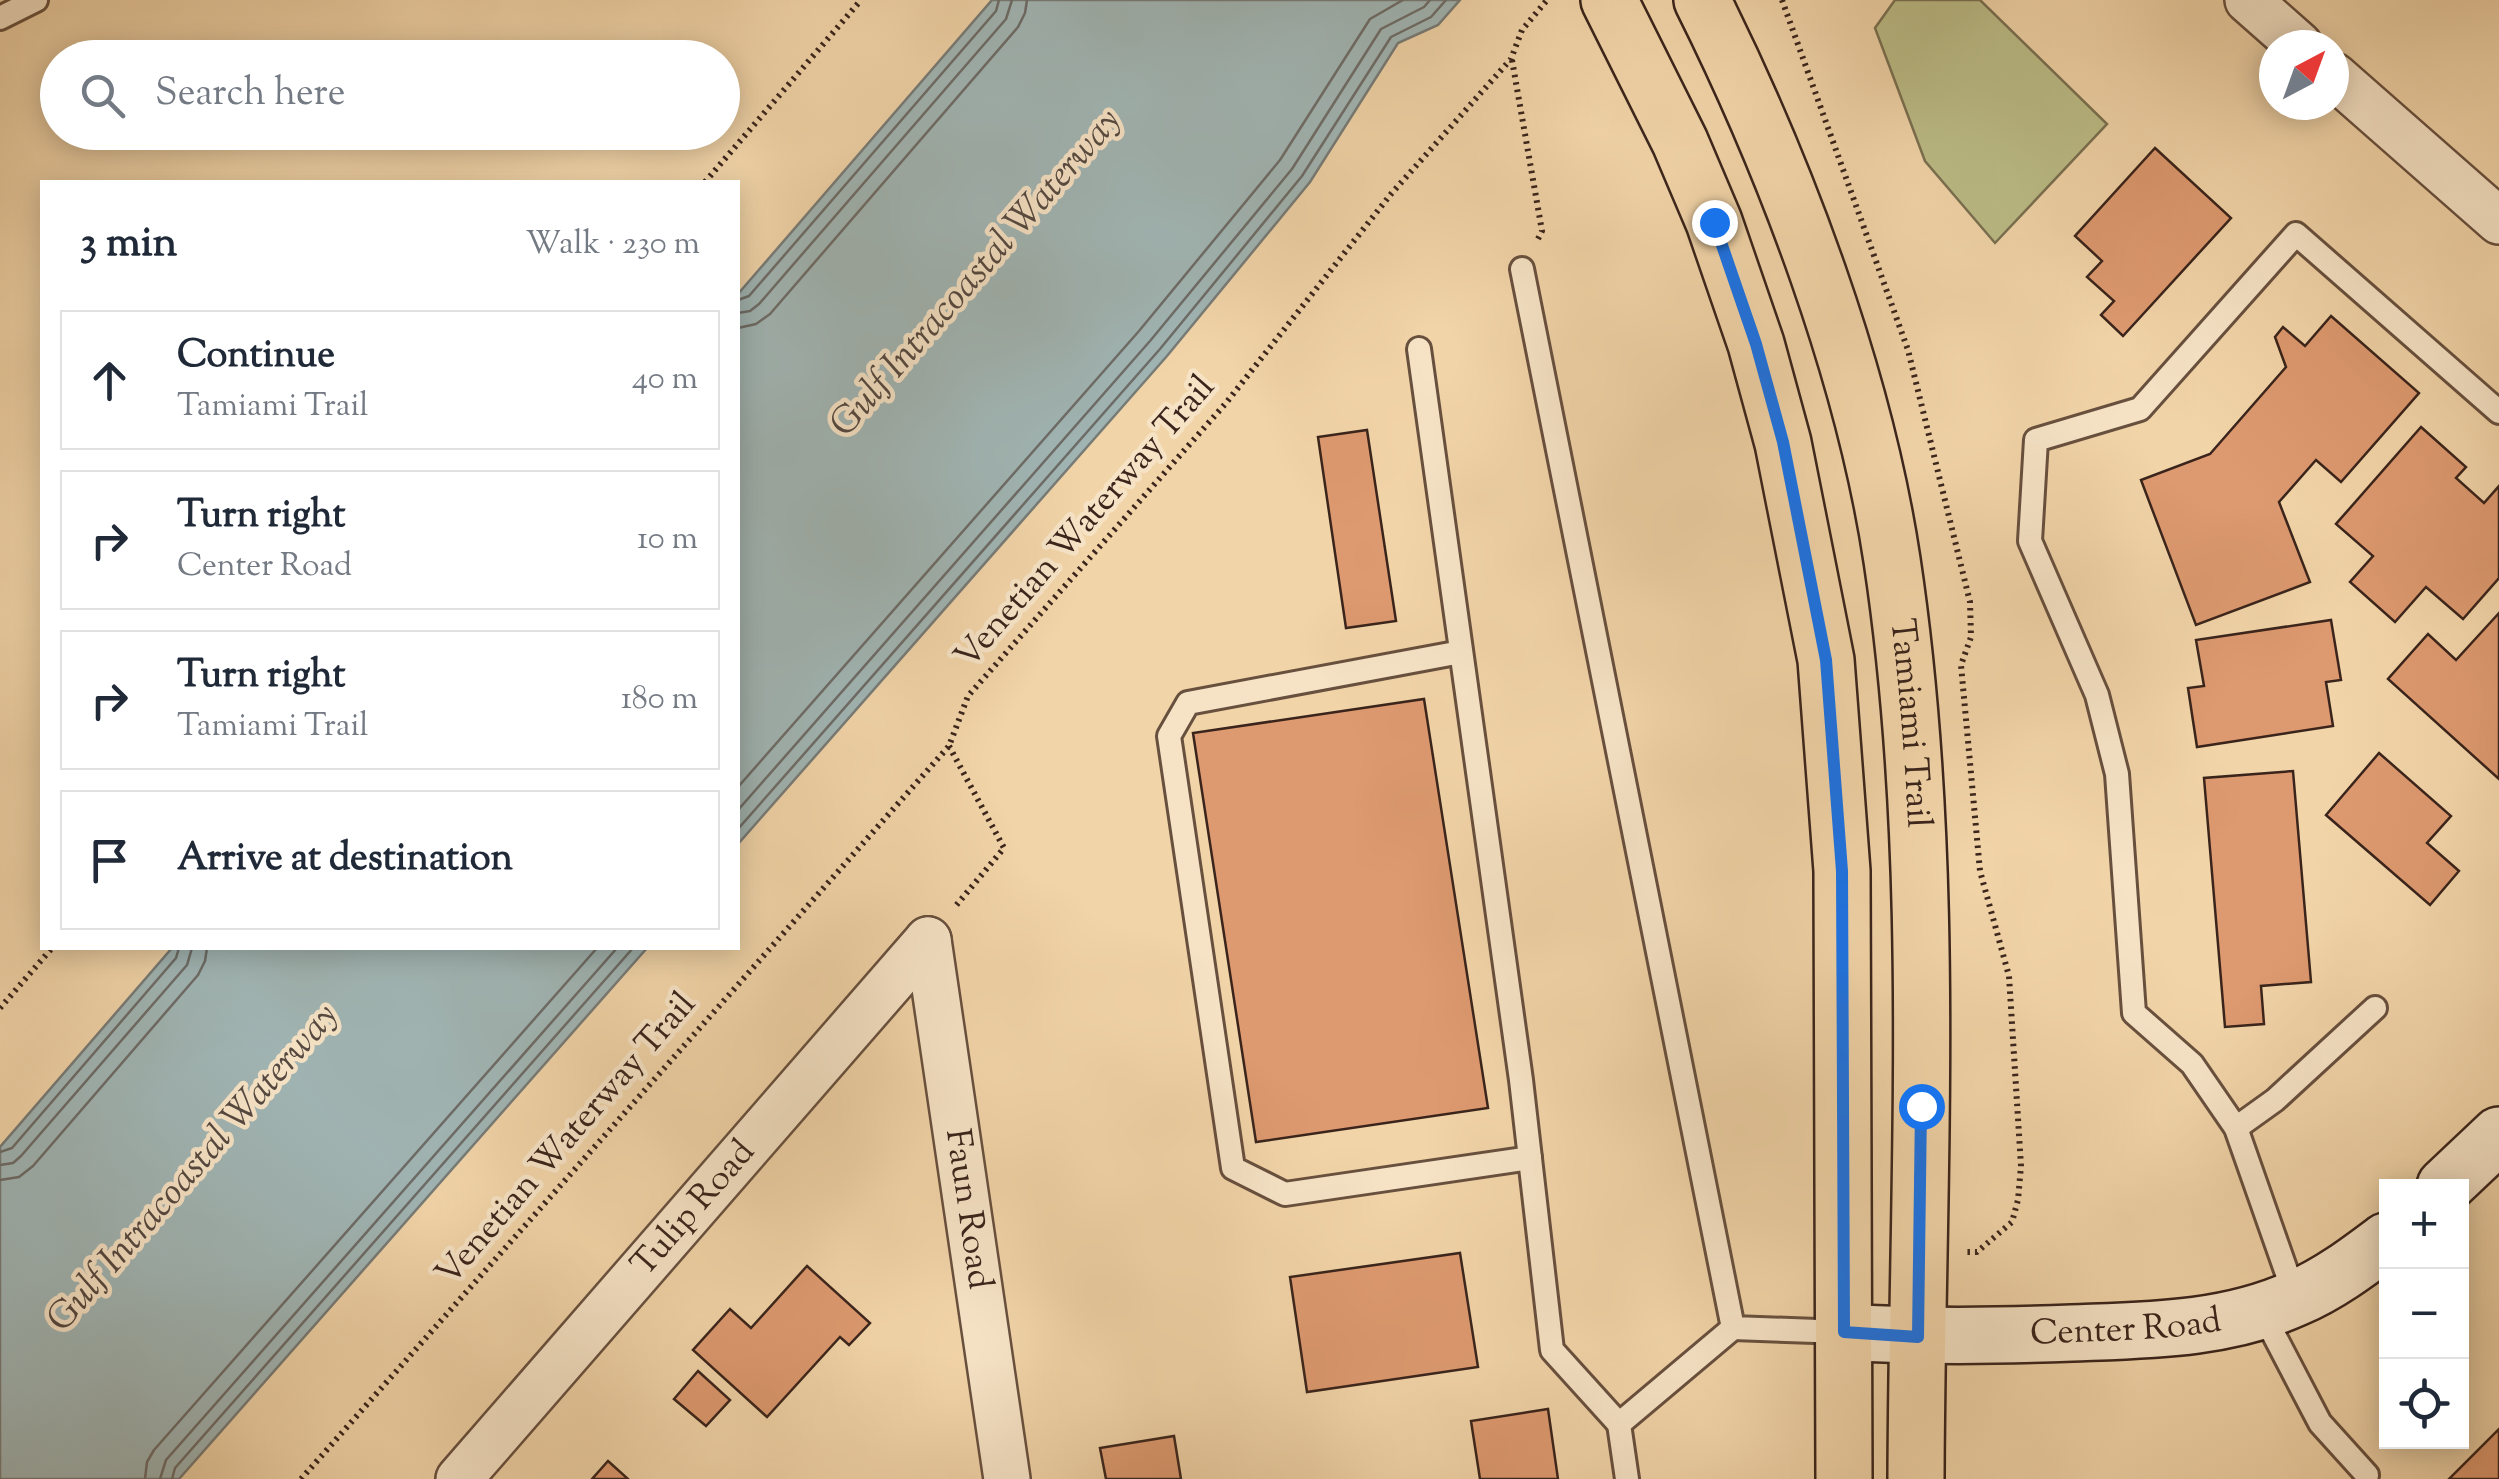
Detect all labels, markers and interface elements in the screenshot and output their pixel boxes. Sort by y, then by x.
north arrow [2259,30,2349,120]
search box [40,40,740,150]
icon: search [75,68,130,123]
text: Search here [155,68,346,122]
water label: Gulf Intracoastal Waterway [819,98,1135,450]
route end [1692,200,1738,246]
text: 3 min [80,215,177,275]
text: Walk · 230 m [525,222,700,268]
text: Continue [177,330,335,384]
icon: ahead [82,353,137,408]
text: 40 m [632,357,698,403]
street label: Venetian Waterway Trail [944,365,1228,681]
text: Tamiami Trail [177,384,369,430]
text: Turn right [177,490,345,544]
icon: right [82,513,137,568]
text: 10 m [637,517,698,563]
text: Center Road [177,544,352,590]
street label: Tamiami Trail [1875,616,1943,829]
text: Turn right [177,650,345,704]
icon: right [82,673,137,728]
text: 180 m [621,677,698,723]
text: Tamiami Trail [177,704,369,750]
icon: arrive [82,833,137,888]
text: Arrive at destination [177,833,513,887]
street label: Venetian Waterway Trail [425,982,709,1298]
water label: Gulf Intracoastal Waterway [36,993,352,1345]
route start [1899,1084,1945,1130]
street label: Faun Road [930,1125,1004,1293]
street label: Tulip Road [620,1129,768,1289]
map controls [2379,1179,2469,1449]
button: + [2379,1179,2469,1269]
button: − [2379,1269,2469,1359]
street label: Center Road [2029,1296,2225,1360]
button: locate [2379,1359,2469,1449]

